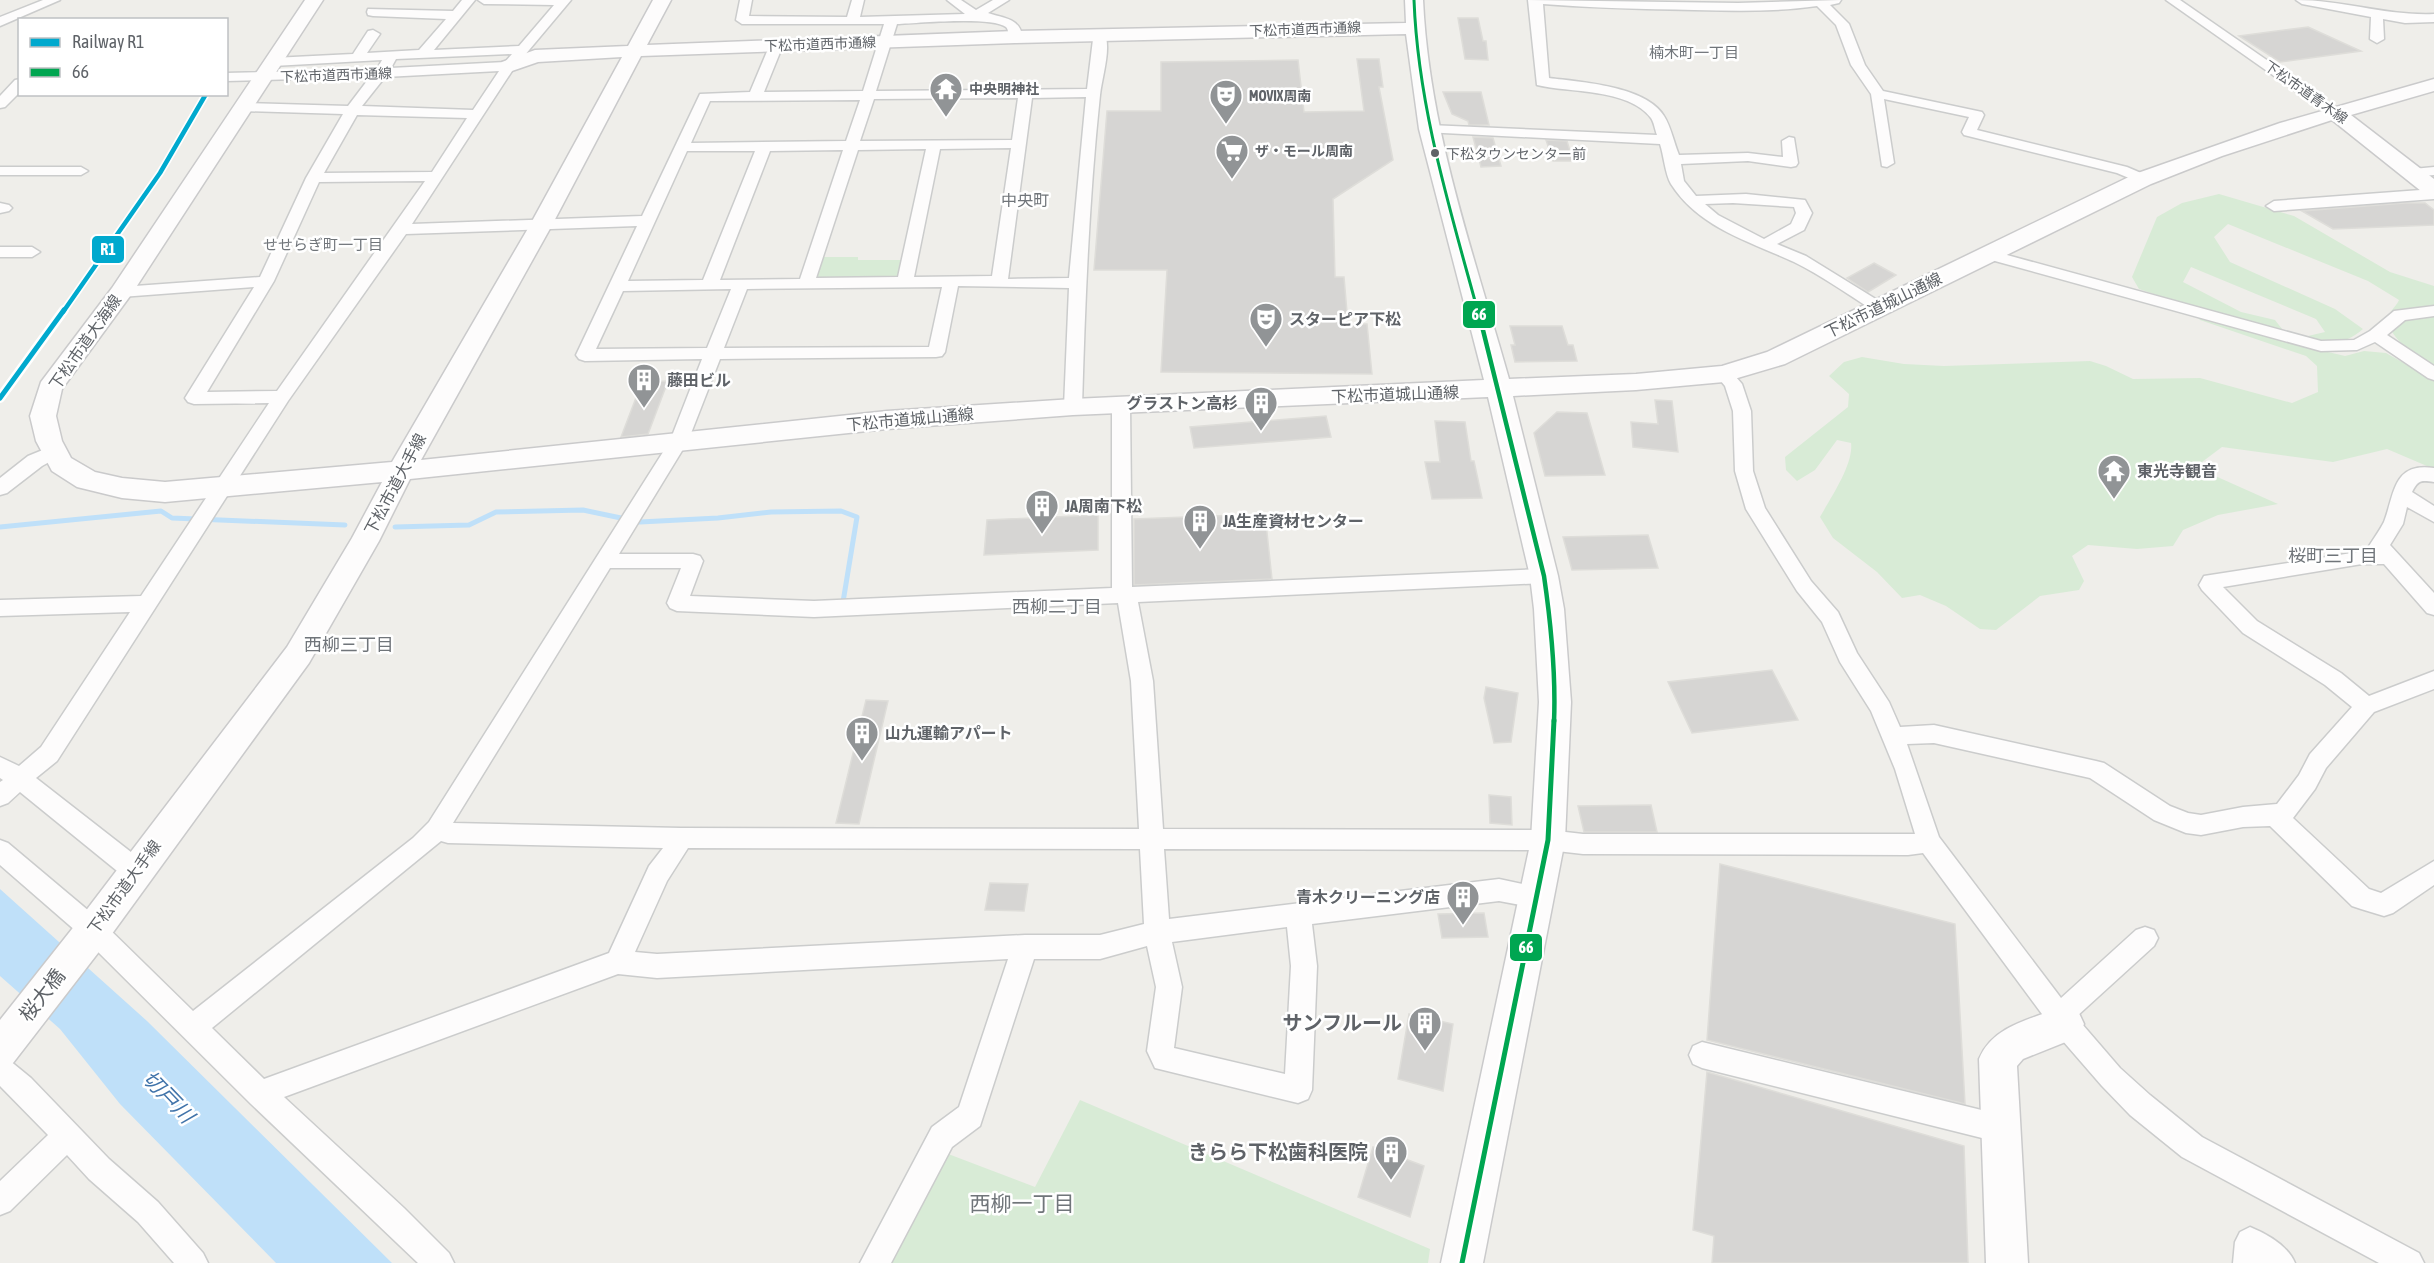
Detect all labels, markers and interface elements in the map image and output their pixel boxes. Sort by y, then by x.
legend [18,18,228,96]
street label: 下松市道西市通線 [1249,19,1361,39]
text: Railway R1 [72,31,144,52]
street label: 下松市道西市通線 [764,34,876,54]
district label: 楠木町一丁目 [1649,44,1739,61]
street label: 下松市道青木線 [2261,57,2351,127]
text: 66 [72,61,89,82]
street label: 下松市道西市通線 [280,65,392,85]
temple icon: 中央明神社 [928,71,964,118]
theatre icon: MOVIX周南 [1208,78,1244,125]
place label: 中央明神社 [969,81,1039,97]
place label: MOVIX周南 [1249,88,1311,104]
supermarket icon: ザ・モール周南 [1214,133,1250,180]
place label: ザ・モール周南 [1255,143,1353,159]
place label: 下松タウンセンター前 [1446,146,1586,162]
marker: 下松タウンセンター前 [1429,147,1441,159]
district label: 中央町 [1001,191,1049,209]
line badge: R1 [91,235,125,264]
district label: せせらぎ町一丁目 [263,236,383,253]
text: R1 [100,240,116,258]
street label: 下松市道城山通線 [1822,269,1944,341]
street label: 下松市道大海線 [46,291,124,393]
line badge: 66 [1462,300,1496,329]
theatre icon: スターピア下松 [1248,301,1284,348]
text: 66 [1471,305,1487,323]
place label: スターピア下松 [1289,310,1401,328]
building icon: 藤田ビル [626,362,662,409]
place label: 藤田ビル [667,371,731,389]
street label: 下松市道城山通線 [1331,383,1459,405]
building icon: グラストン高杉 [1243,385,1279,432]
place label: グラストン高杉 [1126,394,1238,412]
street label: 下松市道城山通線 [845,404,975,434]
street label: 下松市道大手線 [361,430,429,538]
temple icon: 東光寺観音 [2096,453,2132,500]
place label: 東光寺観音 [2137,462,2217,480]
building icon: JA周南下松 [1024,488,1060,535]
place label: JA周南下松 [1064,497,1142,515]
building icon: JA生産資材センター [1182,503,1218,550]
place label: JA生産資材センター [1222,512,1364,530]
district label: 桜町三丁目 [2288,545,2378,566]
district label: 西柳二丁目 [1012,596,1102,617]
district label: 西柳三丁目 [304,634,394,655]
building icon: 山九運輸アパート [844,715,880,762]
place label: 山九運輸アパート [885,724,1013,742]
street label: 下松市道大手線 [84,836,164,938]
building icon: 青木クリーニング店 [1445,879,1481,926]
place label: 青木クリーニング店 [1296,888,1440,906]
line badge: 66 [1509,933,1543,962]
text: 66 [1518,938,1534,956]
street label: 桜大橋 [14,964,69,1025]
building icon: サンフルール [1407,1005,1443,1052]
place label: サンフルール [1283,1011,1402,1034]
water label: 切戸川 [138,1065,201,1129]
building icon: きらら下松歯科医院 [1373,1134,1409,1181]
place label: きらら下松歯科医院 [1188,1140,1368,1163]
district label: 西柳一丁目 [970,1191,1075,1215]

